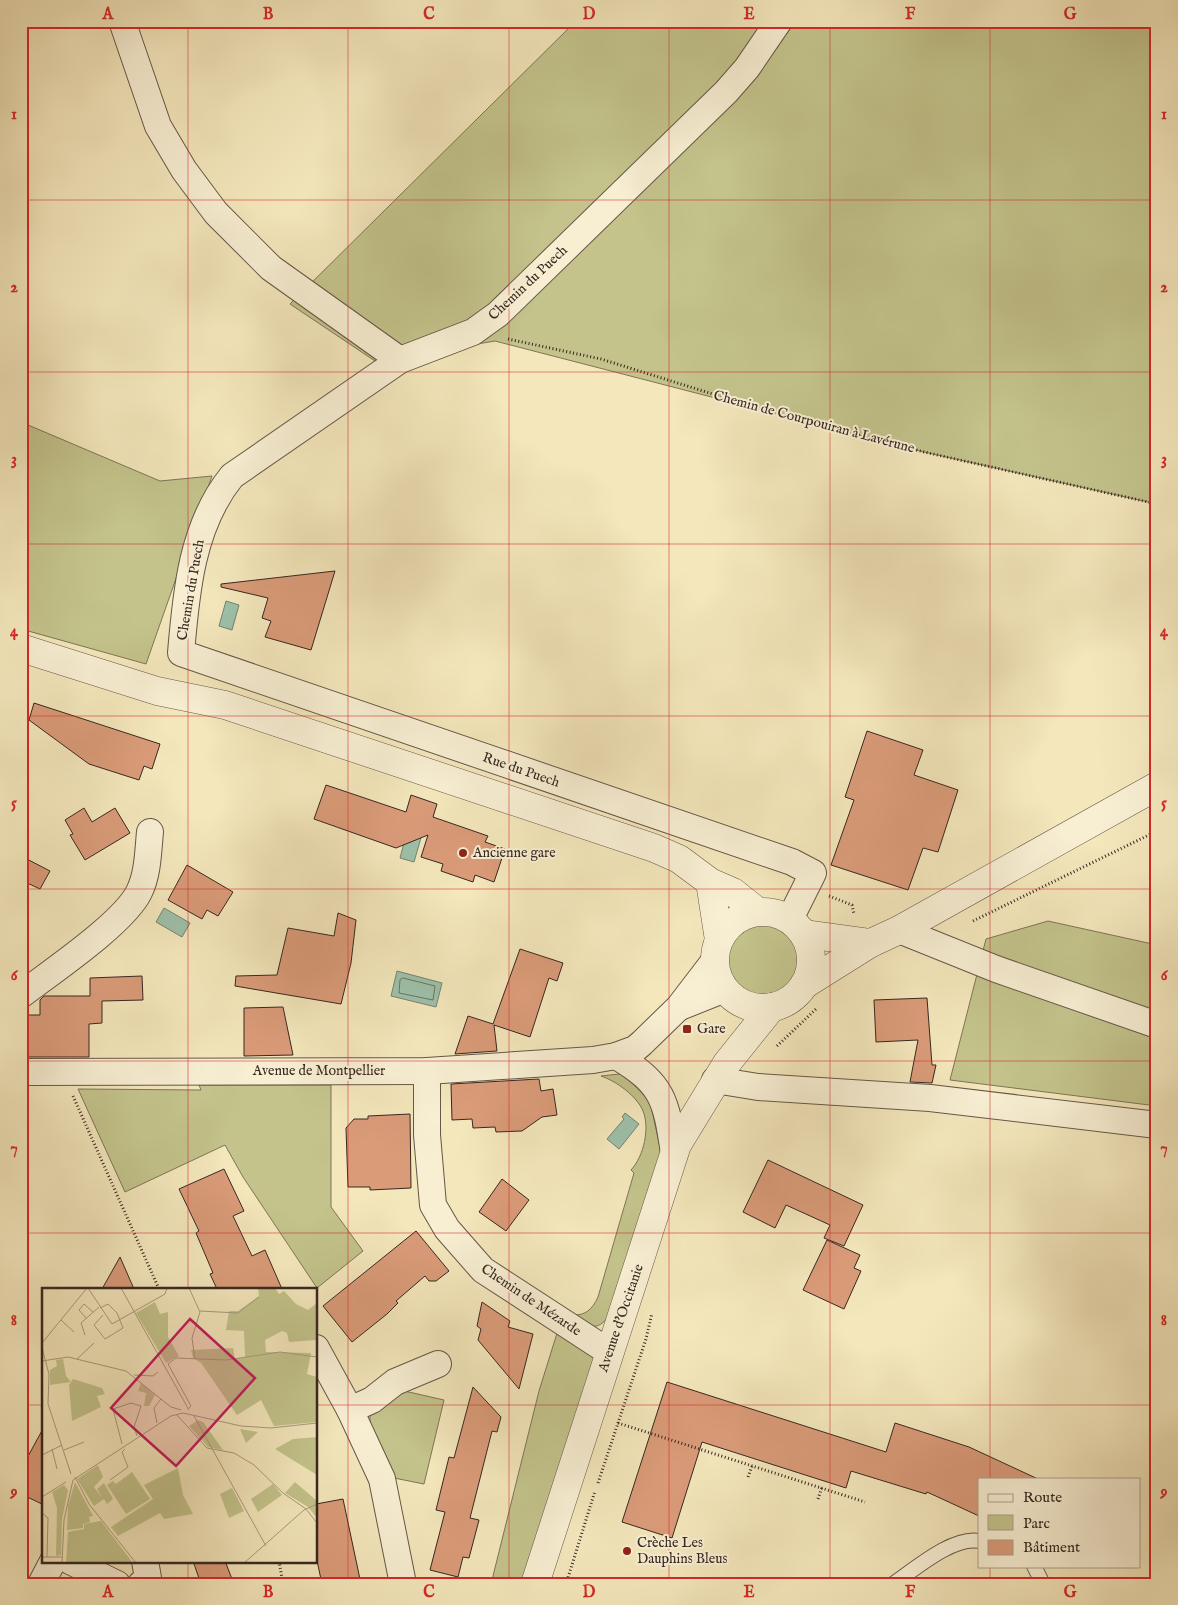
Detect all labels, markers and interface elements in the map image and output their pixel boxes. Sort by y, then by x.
text: A [102,5,115,25]
text: B [263,5,274,25]
text: C [423,5,435,25]
text: D [583,5,596,25]
text: E [743,5,755,25]
text: F [905,5,916,25]
text: G [1064,5,1077,25]
text: 1 [11,105,17,125]
text: 1 [1161,105,1167,125]
street label: Chemin du Puech [485,241,572,324]
text: 2 [10,278,18,298]
text: 2 [1160,278,1168,298]
street label: Chemin de Courpouiran à Lavérune [712,386,917,458]
text: 3 [11,450,17,470]
text: 3 [1161,450,1167,470]
street label: Chemin du Puech [173,538,209,642]
text: 4 [10,622,19,642]
text: 4 [1160,622,1169,642]
street label: Rue du Puech [480,748,562,792]
text: 5 [11,794,17,814]
text: 5 [1161,794,1167,814]
place label: Ancienne gare [472,844,556,862]
marker: Ancienne gare [457,847,469,859]
text: 6 [11,966,19,986]
text: 6 [1161,966,1169,986]
place label: Gare [697,1020,726,1038]
marker: Gare [681,1023,693,1035]
street label: Avenue de Montpellier [252,1062,385,1080]
text: 7 [10,1139,18,1159]
text: 7 [1160,1139,1168,1159]
street label: Chemin de Mézarde [478,1260,585,1340]
street label: Avenue d'Occitanie [594,1261,648,1375]
inset map [42,1288,318,1562]
text: 8 [11,1311,17,1331]
text: 8 [1161,1311,1167,1331]
legend [978,1478,1140,1568]
text: 9 [10,1483,18,1503]
text: 9 [1160,1483,1168,1503]
text: Route [1023,1488,1062,1507]
text: Parc [1023,1514,1050,1533]
place label: Crèche Les Dauphins Bleus [637,1534,727,1568]
text: Bâtiment [1023,1538,1080,1557]
marker: Crèche Les Dauphins Bleus [621,1545,633,1557]
text: A [102,1583,115,1603]
text: B [263,1583,274,1603]
text: C [423,1583,435,1603]
text: D [583,1583,596,1603]
text: E [743,1583,755,1603]
text: F [905,1583,916,1603]
text: G [1064,1583,1077,1603]

